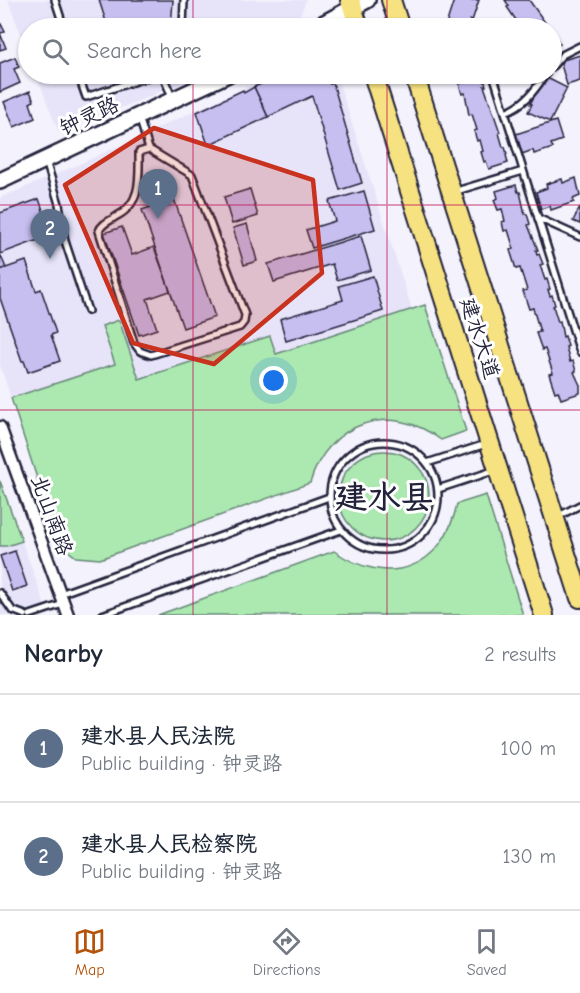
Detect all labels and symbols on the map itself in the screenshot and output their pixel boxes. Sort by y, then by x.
street label: 钟灵路 [55,92,123,140]
pin: 1 [138,170,178,219]
pin: 2 [31,210,70,259]
street label: 建水大道 [456,294,504,382]
your location [259,366,288,395]
street label: 北山南路 [26,471,78,559]
district label: 建水县 [335,478,434,516]

